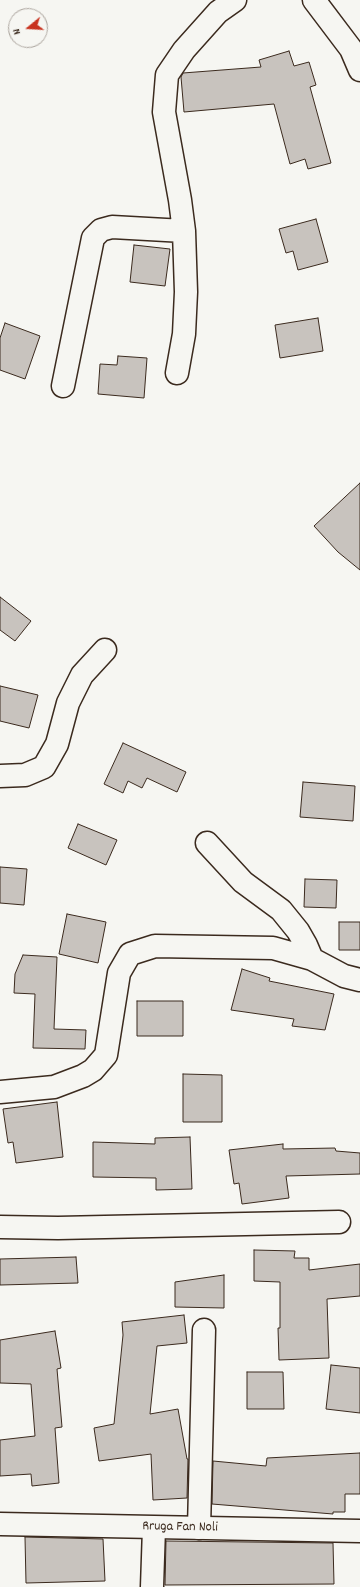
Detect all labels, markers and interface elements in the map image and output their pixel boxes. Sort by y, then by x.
north arrow [8,8,48,48]
text: N [9,26,26,36]
street label: Rruga Fan Noli [142,1519,218,1537]

